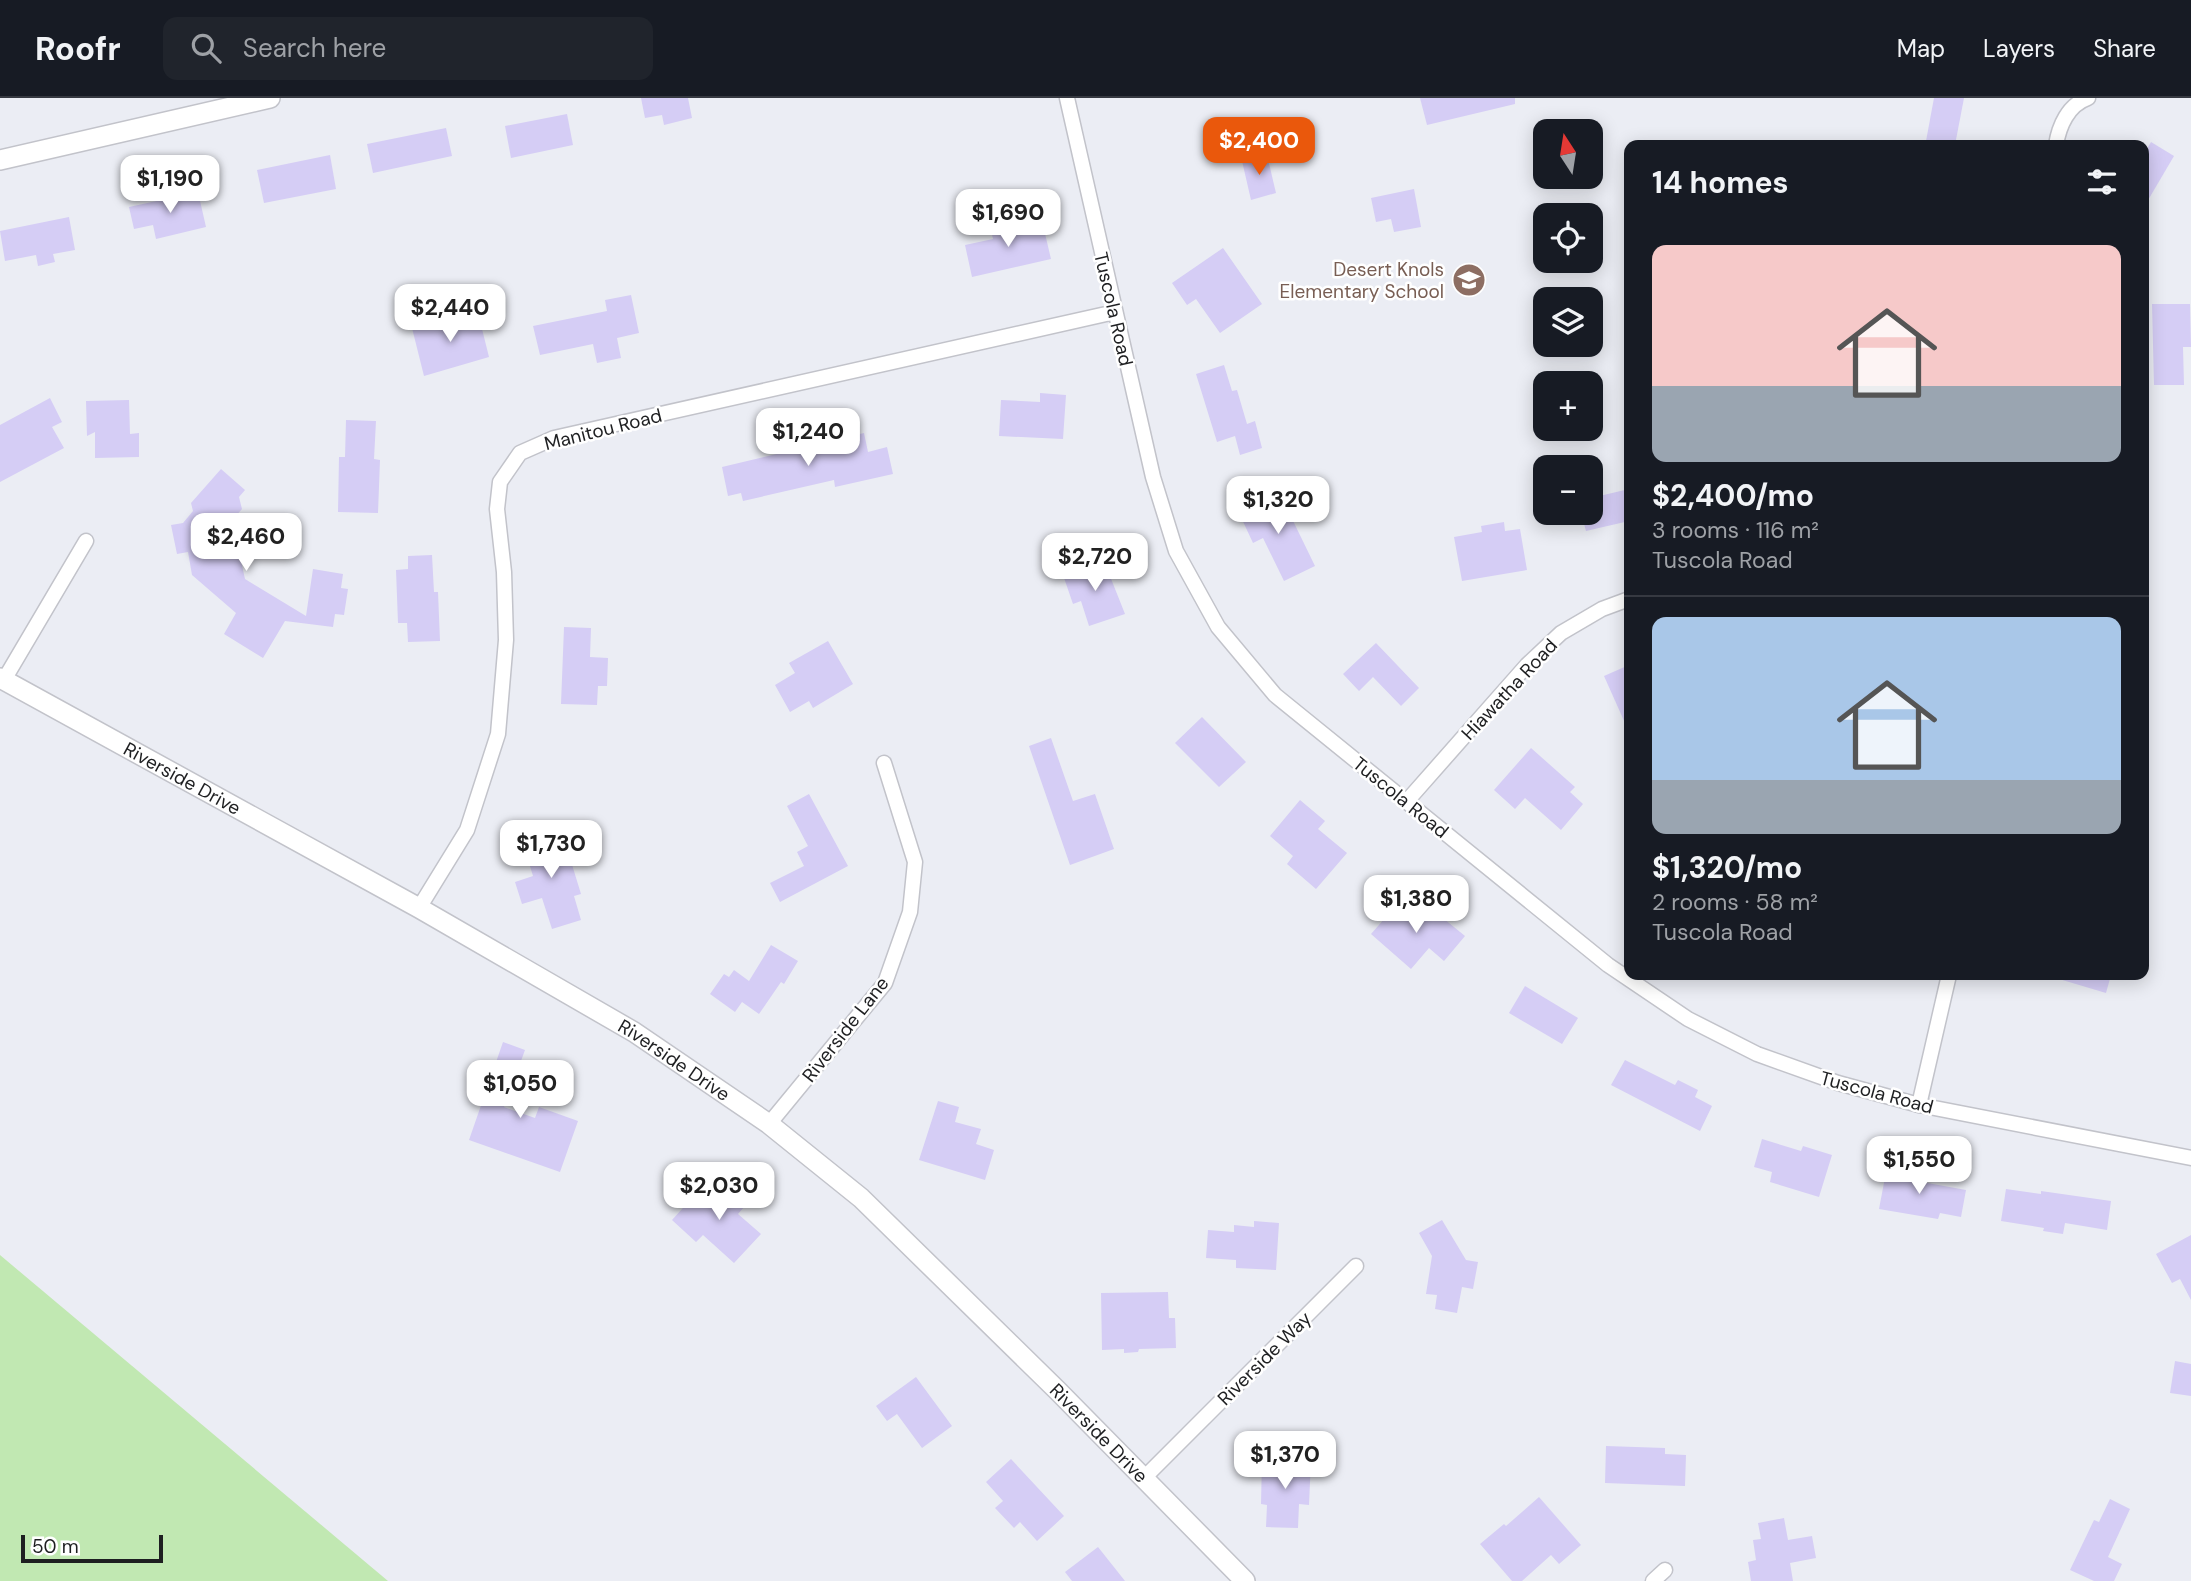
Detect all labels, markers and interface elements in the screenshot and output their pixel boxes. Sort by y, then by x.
search box [163,17,653,80]
text: Roofr [35,27,121,70]
icon: search [187,29,225,67]
text: Search here [243,31,386,65]
text: Map [1897,33,1945,64]
text: Layers [1983,33,2055,64]
text: Share [2093,33,2156,64]
pin: $2,400 [1202,118,1316,177]
north arrow [1533,119,1603,189]
map controls [1533,119,1603,525]
text: $2,400 [1219,125,1299,155]
pin: $1,190 [113,156,227,215]
text: $1,190 [136,163,204,193]
text: 14 homes [1652,163,1789,202]
icon: filters [2083,163,2121,201]
pin: $1,690 [951,190,1065,249]
text: $1,690 [972,197,1044,227]
button: locate [1533,203,1603,273]
street label: Tuscola Road [1088,250,1139,369]
place label: Desert Knols Elementary School [1280,257,1444,304]
school or university icon: Desert Knols Elementary School [1450,261,1488,299]
pin: $2,440 [393,285,507,344]
button: layers [1533,287,1603,357]
icon: home [1824,290,1950,416]
text: $2,440 [411,292,489,322]
button: + [1533,371,1603,441]
street label: Manitou Road [542,403,665,456]
pin: $1,240 [751,408,865,468]
text: $1,240 [772,416,844,446]
button: − [1533,455,1603,525]
pin: $1,320 [1221,476,1335,536]
text: $2,400/mo [1652,476,1814,515]
text: $1,320 [1242,484,1314,514]
pin: $2,460 [189,514,303,573]
text: 3 rooms · 116 m² [1652,515,1819,545]
text: $2,460 [207,521,285,551]
pin: $2,720 [1038,533,1152,593]
text: $2,720 [1058,541,1132,571]
text: Tuscola Road [1652,545,1793,575]
street label: Hiawatha Road [1456,633,1563,745]
icon: home [1824,662,1950,788]
street label: Riverside Drive [119,736,245,821]
street label: Tuscola Road [1348,751,1454,844]
pin: $1,730 [494,820,608,880]
text: $1,730 [516,828,586,858]
text: $1,320/mo [1652,848,1802,887]
pin: $1,380 [1359,876,1473,935]
text: $1,380 [1380,883,1452,913]
text: 2 rooms · 58 m² [1652,887,1818,917]
text: Tuscola Road [1652,917,1793,947]
street label: Riverside Lane [796,972,894,1087]
street label: Riverside Drive [613,1013,735,1107]
pin: $1,050 [463,1060,577,1120]
street label: Tuscola Road [1818,1065,1936,1120]
text: $1,050 [483,1068,557,1098]
pin: $1,550 [1862,1136,1976,1196]
text: $1,550 [1883,1144,1955,1174]
pin: $2,030 [662,1162,776,1222]
text: $2,030 [679,1170,759,1200]
street label: Riverside Way [1212,1306,1317,1411]
street label: Riverside Drive [1044,1378,1153,1488]
pin: $1,370 [1228,1432,1342,1491]
text: $1,370 [1250,1439,1320,1469]
scale bar [21,1532,163,1564]
text: 50 m [32,1534,79,1559]

